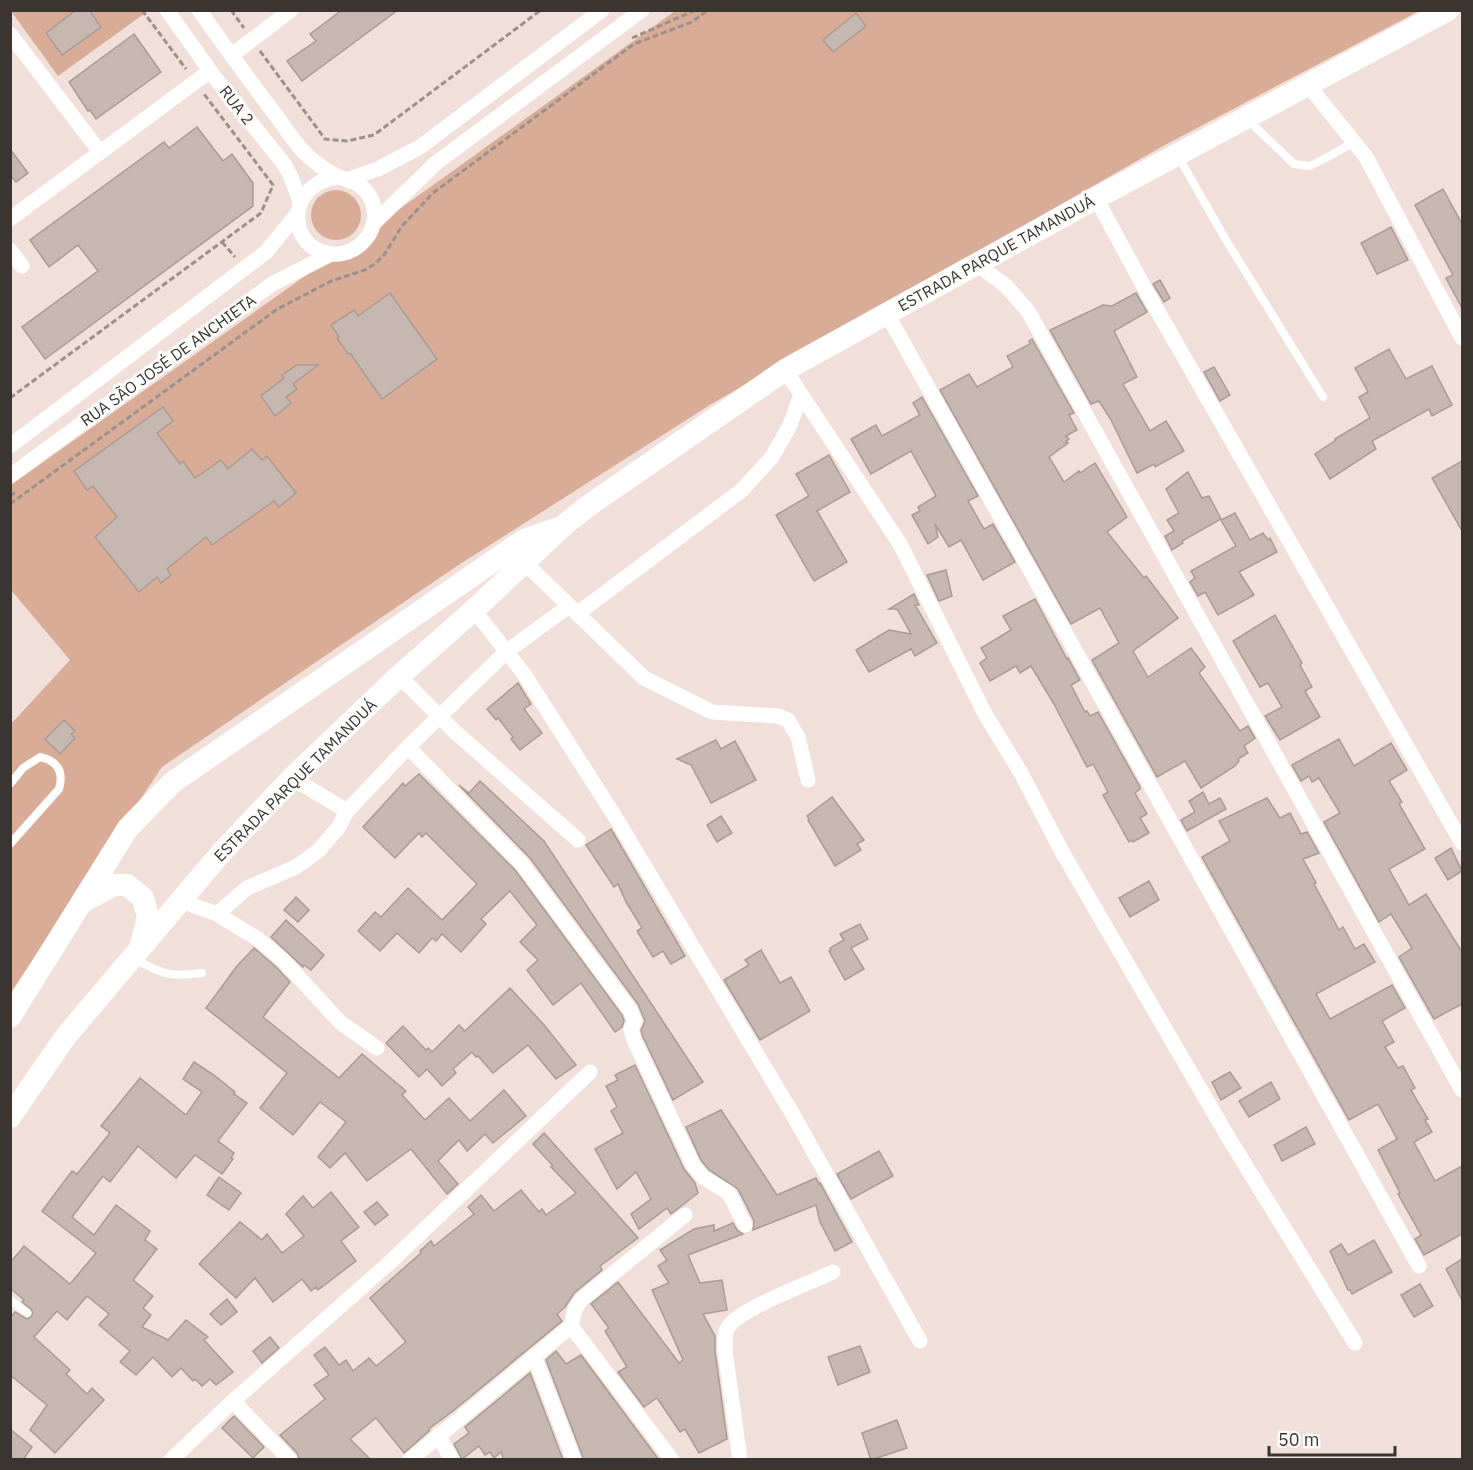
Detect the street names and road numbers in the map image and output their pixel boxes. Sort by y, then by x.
street label: RUA 2 [215,81,259,129]
street label: ESTRADA PARQUE TAMANDUÁ [894,190,1098,316]
street label: RUA SÃO JOSÉ DE ANCHIETA [76,289,260,430]
street label: ESTRADA PARQUE TAMANDUÁ [209,694,380,865]

